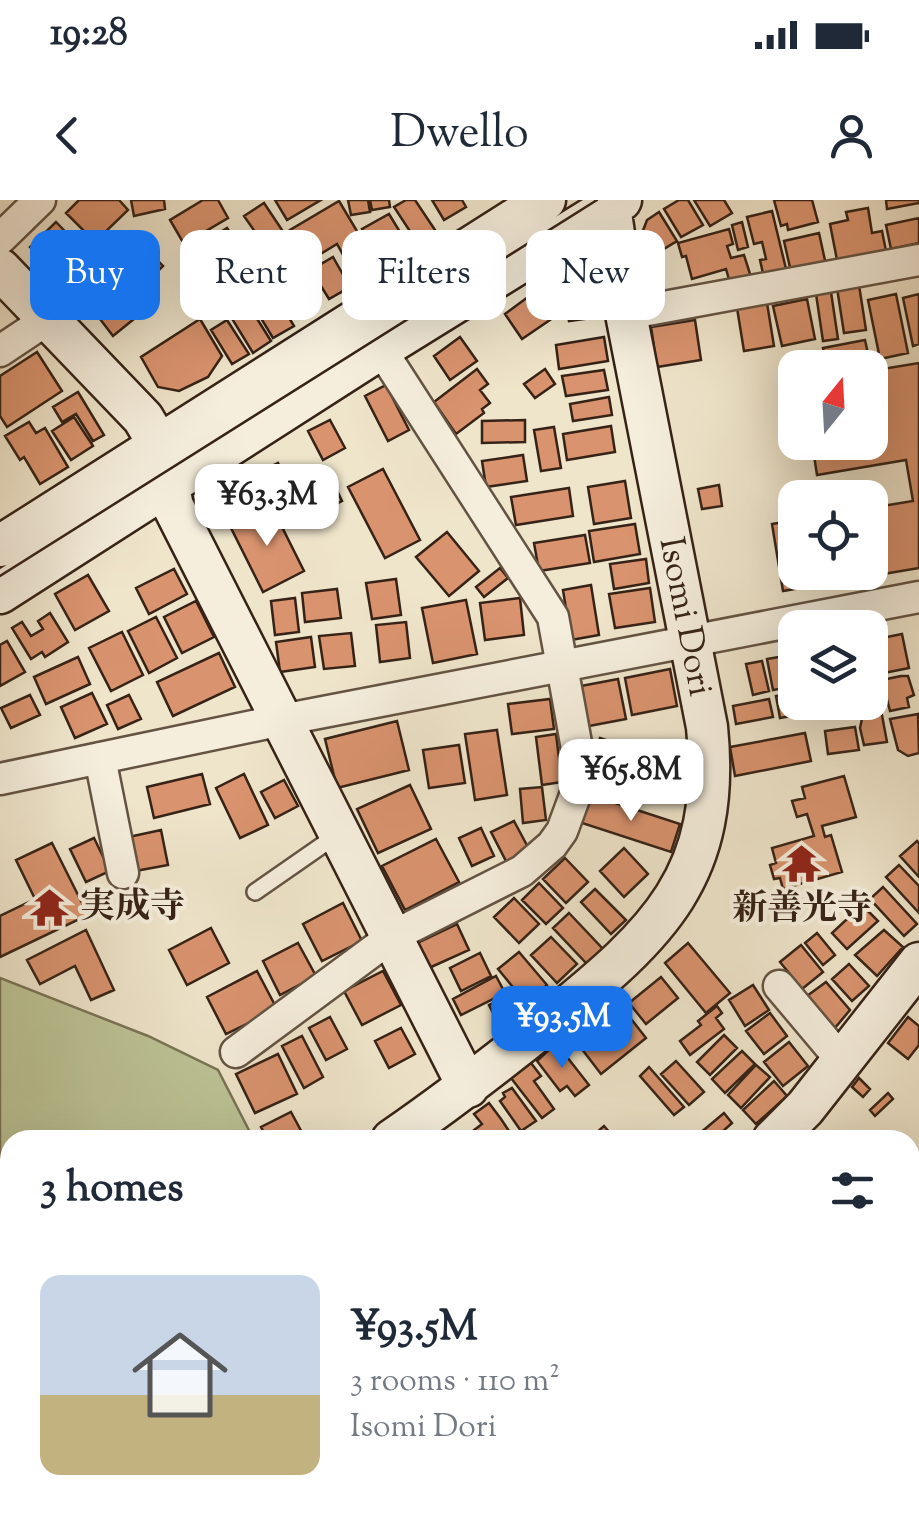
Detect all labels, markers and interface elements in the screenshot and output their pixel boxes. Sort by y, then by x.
text: 19:28 [50,8,128,62]
text: Dwello [390,103,529,168]
icon: back [40,108,95,163]
icon: person [824,108,879,163]
chip: Buy [30,230,160,320]
chip: Rent [180,230,322,320]
chip: Filters [342,230,506,320]
chip: New [526,230,665,320]
north arrow [778,350,888,460]
map controls [778,350,888,720]
pin: ¥63.3M [186,464,348,549]
text: ¥63.3M [217,473,317,519]
button: locate [778,480,888,590]
street label: Isomi Dori [644,533,724,701]
button: layers [778,610,888,720]
pin: ¥65.8M [550,739,712,824]
text: ¥65.8M [580,748,682,794]
temple icon: 新善光寺 [781,842,823,884]
place label: 実成寺 [80,883,185,934]
place label: 新善光寺 [732,885,872,936]
temple icon: 実成寺 [29,887,71,929]
pin: ¥93.5M [481,986,643,1071]
text: ¥93.5M [513,995,611,1041]
text: 3 homes [40,1160,184,1220]
icon: filters [825,1163,880,1218]
text: ¥93.5M [350,1299,478,1359]
icon: home [120,1315,240,1435]
text: 3 rooms · 110 m² [350,1359,560,1405]
text: Isomi Dori [350,1405,497,1451]

